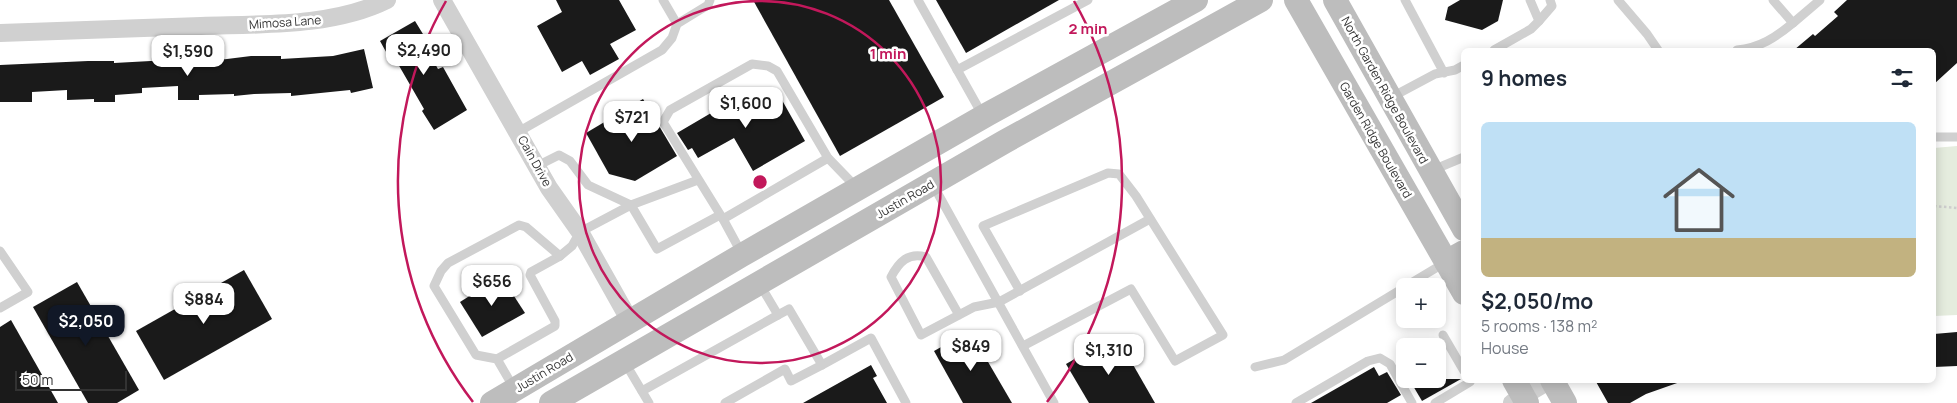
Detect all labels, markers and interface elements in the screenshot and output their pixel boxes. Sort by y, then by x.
street label: Mimosa Lane [248,11,322,33]
street label: North Garden Ridge Boulevard [1339,14,1431,166]
text: 2 min [1068,18,1108,39]
pin: $1,590 [147,34,229,77]
pin: $2,490 [383,34,465,76]
text: $2,490 [397,39,451,61]
text: $1,590 [162,40,214,62]
text: 1 min [870,43,906,64]
text: 9 homes [1481,64,1567,92]
icon: filters [1888,64,1916,92]
street label: Garden Ridge Boulevard [1337,79,1415,201]
pin: $1,600 [705,86,787,129]
text: $1,600 [720,92,772,114]
pin: $721 [602,100,662,143]
text: $721 [614,106,650,128]
street label: Cain Drive [514,133,556,189]
icon: home [1654,155,1744,245]
centre of rings [751,173,769,191]
street label: Justin Road [873,175,937,223]
pin: $656 [462,264,522,307]
text: $656 [472,270,512,292]
map controls [1396,278,1446,388]
button: + [1396,278,1446,328]
pin: $884 [174,282,234,325]
text: $2,050/mo [1481,287,1593,315]
text: $884 [184,288,224,310]
pin: $2,050 [45,304,127,347]
text: $2,050 [59,310,113,332]
text: 5 rooms · 138 m² [1481,315,1598,337]
pin: $849 [941,330,1001,372]
pin: $1,310 [1068,334,1150,376]
text: $849 [951,335,991,357]
text: House [1481,337,1529,359]
button: − [1396,338,1446,388]
text: $1,310 [1085,339,1133,361]
street label: Justin Road [512,348,576,396]
scale bar [15,368,128,391]
text: 50 m [22,370,53,389]

